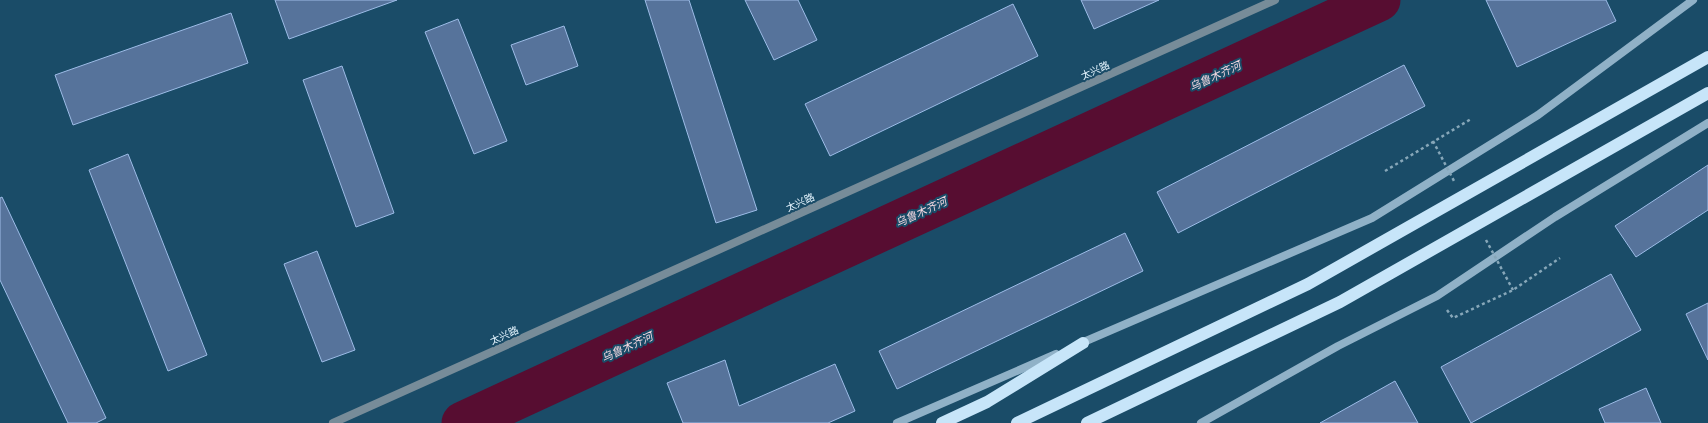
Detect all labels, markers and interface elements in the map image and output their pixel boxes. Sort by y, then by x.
water label: 乌鲁木齐河 [1187,57,1245,94]
street label: 太兴路 [1079,58,1112,82]
street label: 太兴路 [784,190,817,214]
water label: 乌鲁木齐河 [893,193,951,230]
street label: 太兴路 [488,323,521,347]
water label: 乌鲁木齐河 [599,328,657,365]

